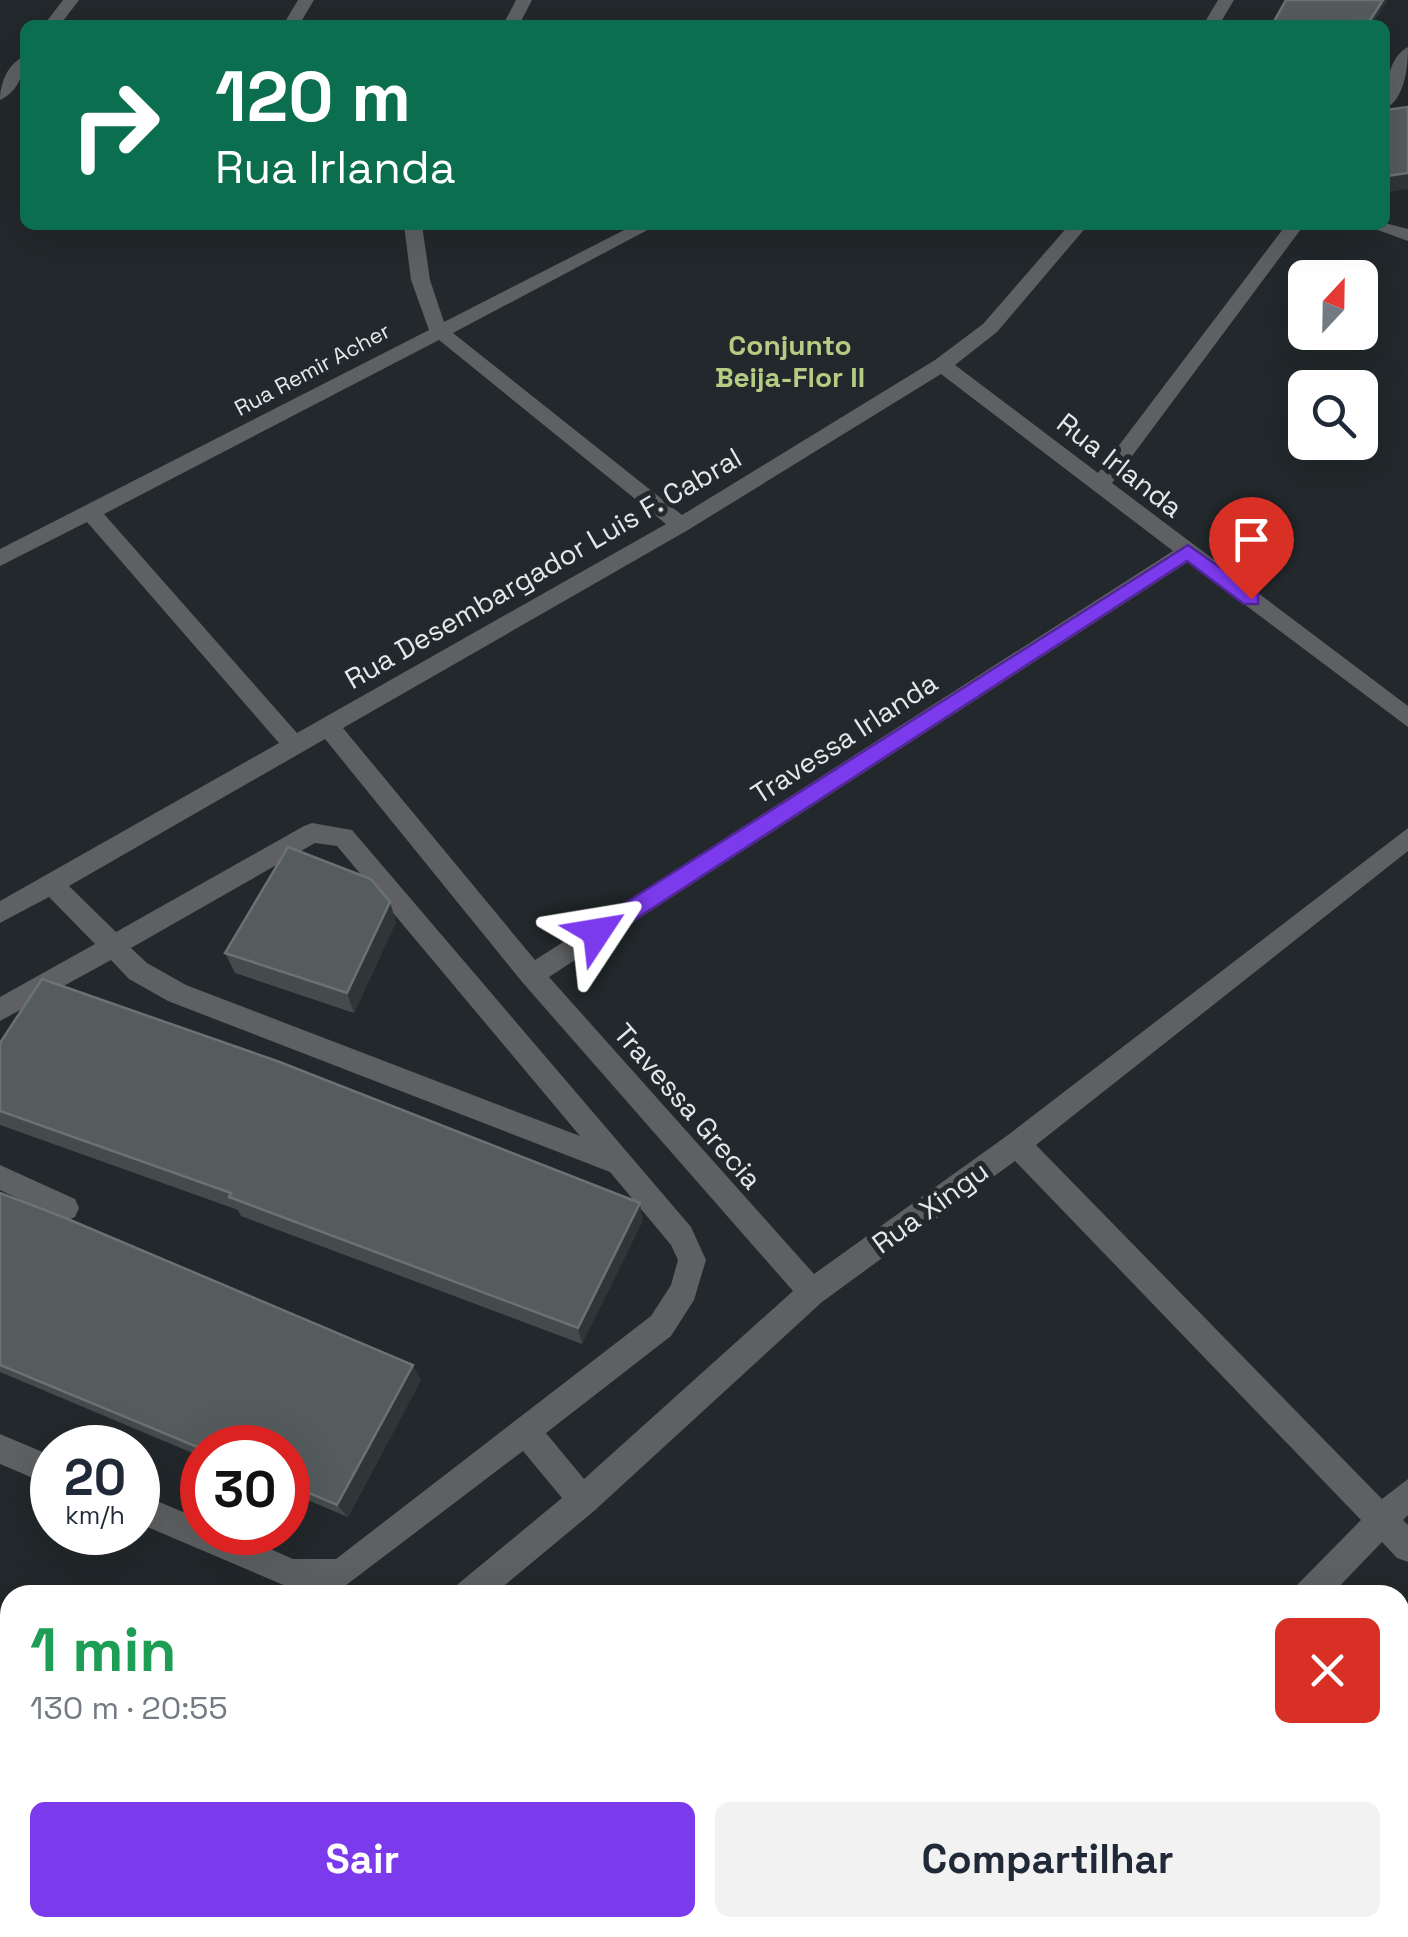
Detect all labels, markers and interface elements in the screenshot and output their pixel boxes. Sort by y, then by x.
text: 120 m [215,52,411,141]
icon: right [50,60,180,190]
text: Rua Irlanda [215,139,456,196]
north arrow [1288,260,1378,350]
map controls [1288,260,1378,460]
street label: Rua Remir Acher [229,316,395,422]
district label: Conjunto Beija-Flor II [715,327,865,395]
button: search [1288,370,1378,460]
street label: Rua Irlanda [1050,405,1190,525]
street label: Rua Desembargador Luis F. Cabral [338,439,748,697]
pin [1209,497,1294,600]
icon: arrive [1224,512,1279,567]
street label: Travessa Irlanda [744,664,944,812]
position arrow [545,880,649,984]
street label: Travessa Grecia [606,1016,770,1196]
street label: Rua Xingu [865,1153,995,1261]
speed limit sign: 30 [180,1425,310,1555]
text: 20 [64,1446,126,1510]
text: km/h [65,1499,125,1531]
text: 1 min [30,1612,177,1689]
button: close [1275,1618,1380,1723]
text: 130 m · 20:55 [30,1688,228,1728]
button: Sair [30,1802,695,1917]
button: Compartilhar [715,1802,1380,1917]

